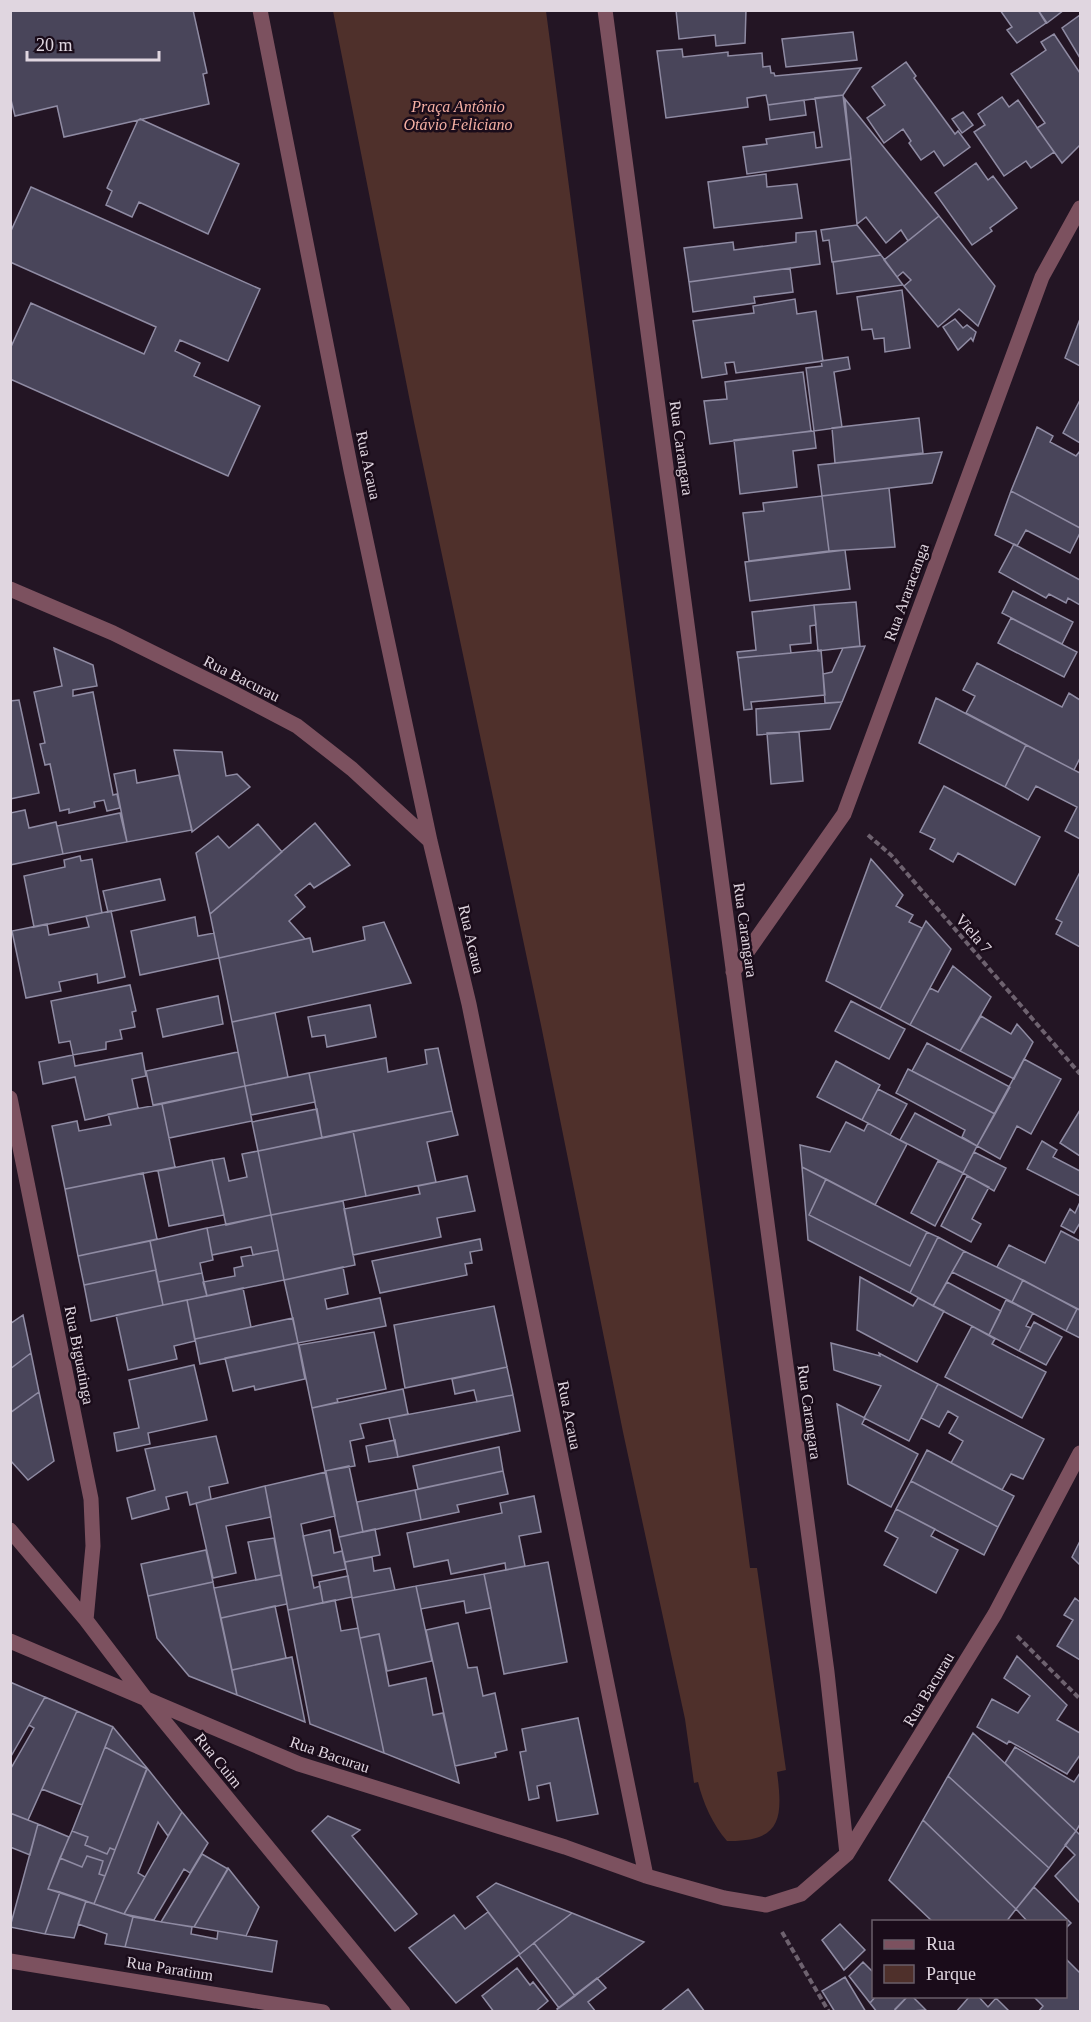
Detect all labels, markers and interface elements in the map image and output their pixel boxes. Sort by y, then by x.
scale bar [27,24,159,62]
text: 20 m [36,35,73,55]
park label: Praça Antônio Otávio Feliciano [404,98,512,133]
street label: Rua Carangara [665,400,697,497]
street label: Rua Acaua [353,429,384,501]
street label: Rua Araracanga [881,541,933,644]
street label: Rua Bacurau [201,652,283,705]
street label: Rua Carangara [729,882,761,979]
street label: Rua Acaua [455,903,488,975]
street label: Viela 7 [952,911,995,956]
street label: Rua Biguatinga [61,1304,97,1406]
street label: Rua Carangara [793,1364,825,1461]
street label: Rua Acaua [555,1379,585,1451]
street label: Rua Bacurau [900,1649,957,1729]
street label: Rua Cuim [191,1730,246,1791]
street label: Rua Bacurau [288,1733,372,1776]
legend [872,1920,1067,1998]
text: Rua [926,1934,955,1954]
street label: Rua Paratinm [125,1953,215,1984]
text: Parque [926,1964,976,1984]

